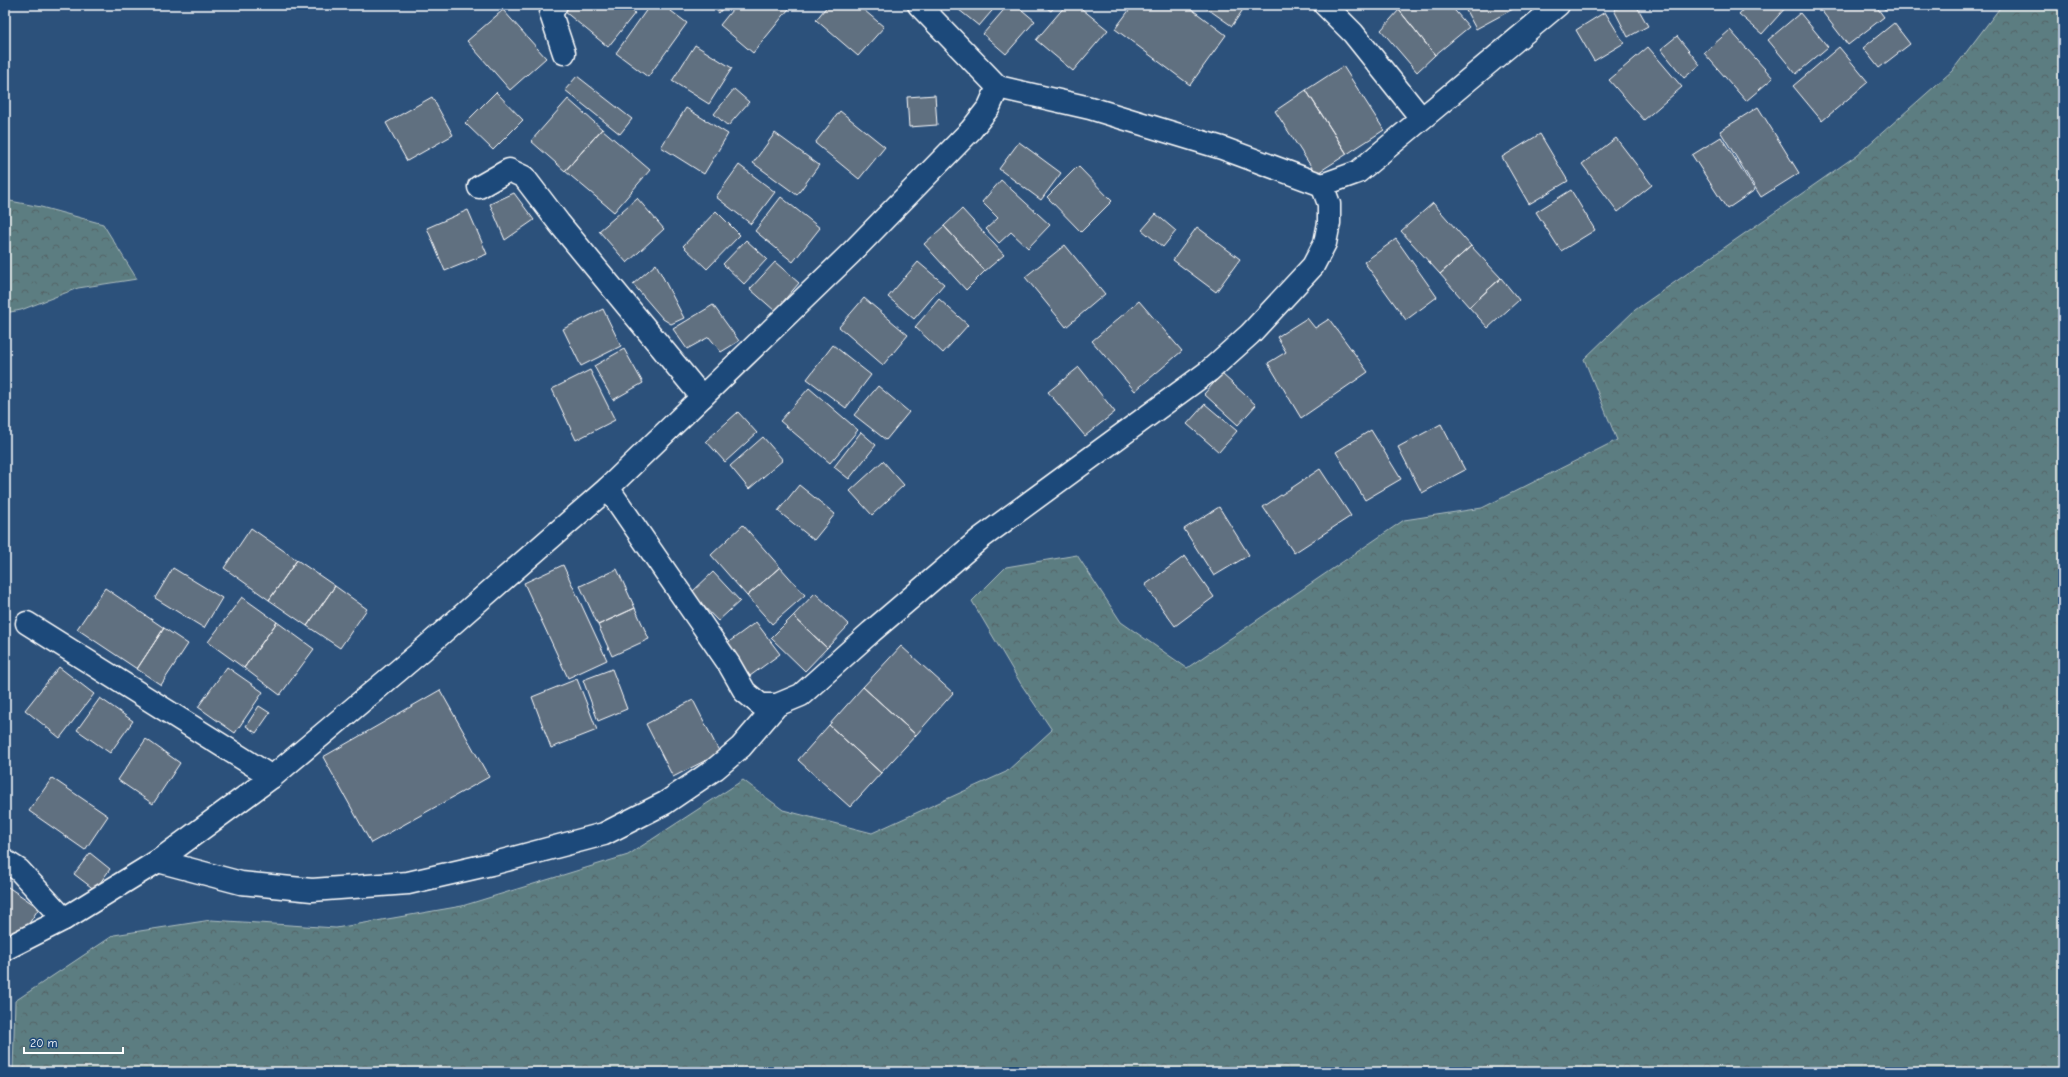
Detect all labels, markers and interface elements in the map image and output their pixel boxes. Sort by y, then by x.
scale bar [24,1029,123,1055]
text: 20 m [30,1036,58,1050]

